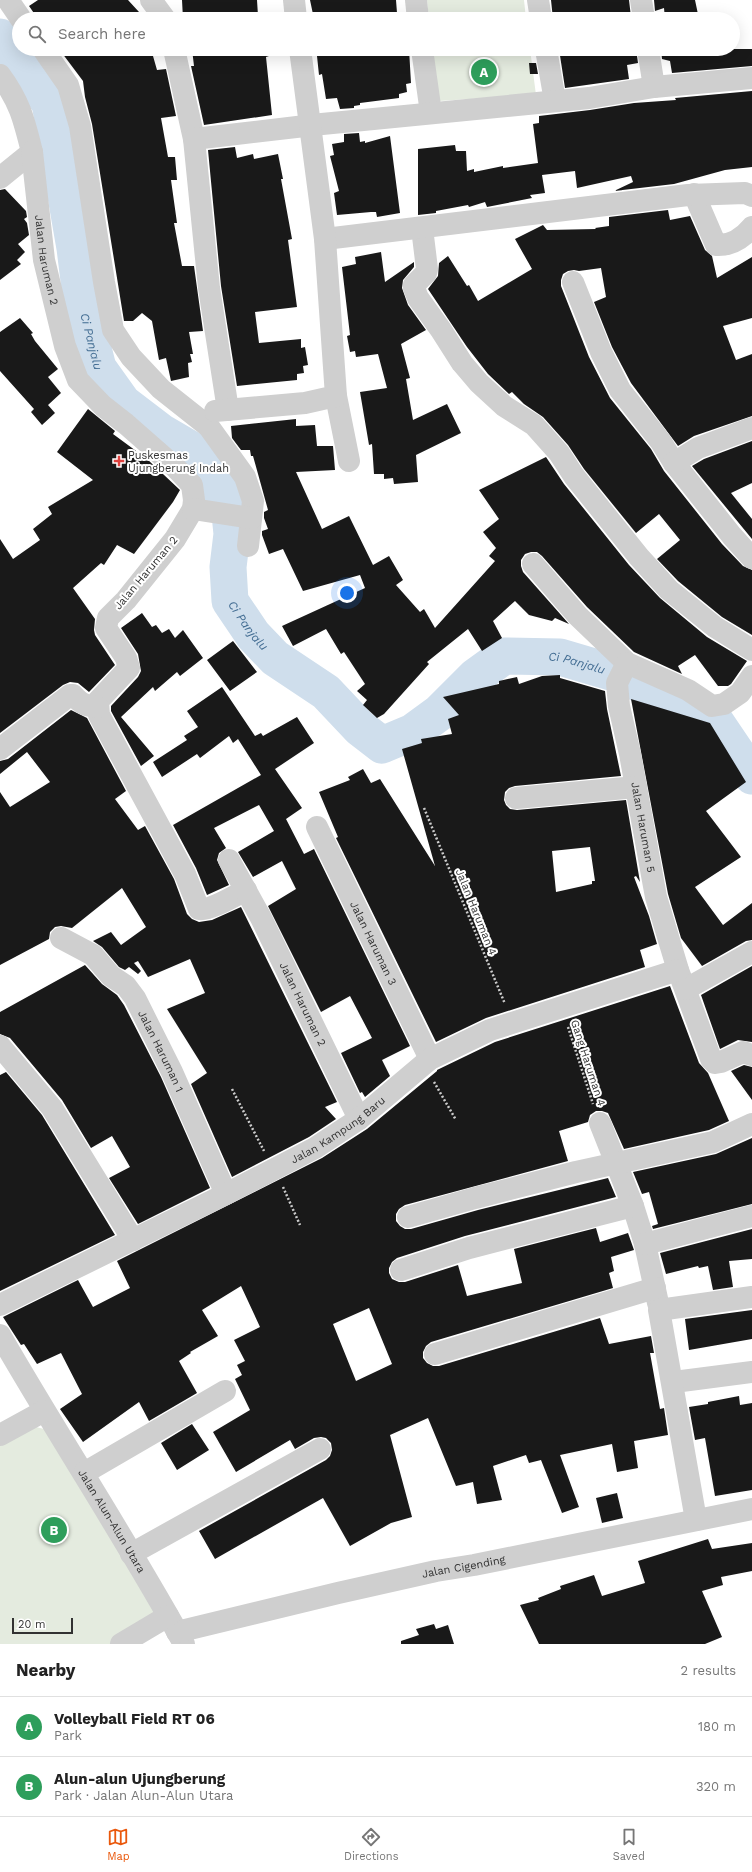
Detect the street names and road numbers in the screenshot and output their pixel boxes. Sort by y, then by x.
street label: Jalan Haruman 2 [33,214,61,306]
street label: Jalan Haruman 2 [112,534,180,612]
street label: Jalan Haruman 5 [629,781,658,873]
street label: Jalan Haruman 4 [453,867,499,957]
street label: Jalan Haruman 3 [348,899,399,987]
street label: Jalan Haruman 2 [277,960,329,1048]
street label: Jalan Haruman 1 [136,1008,186,1094]
street label: Gang Haruman 4 [568,1018,608,1108]
street label: Jalan Kampung Baru [288,1093,388,1166]
street label: Jalan Alun-Alun Utara [76,1467,148,1575]
street label: Jalan Cigending [421,1552,506,1580]

